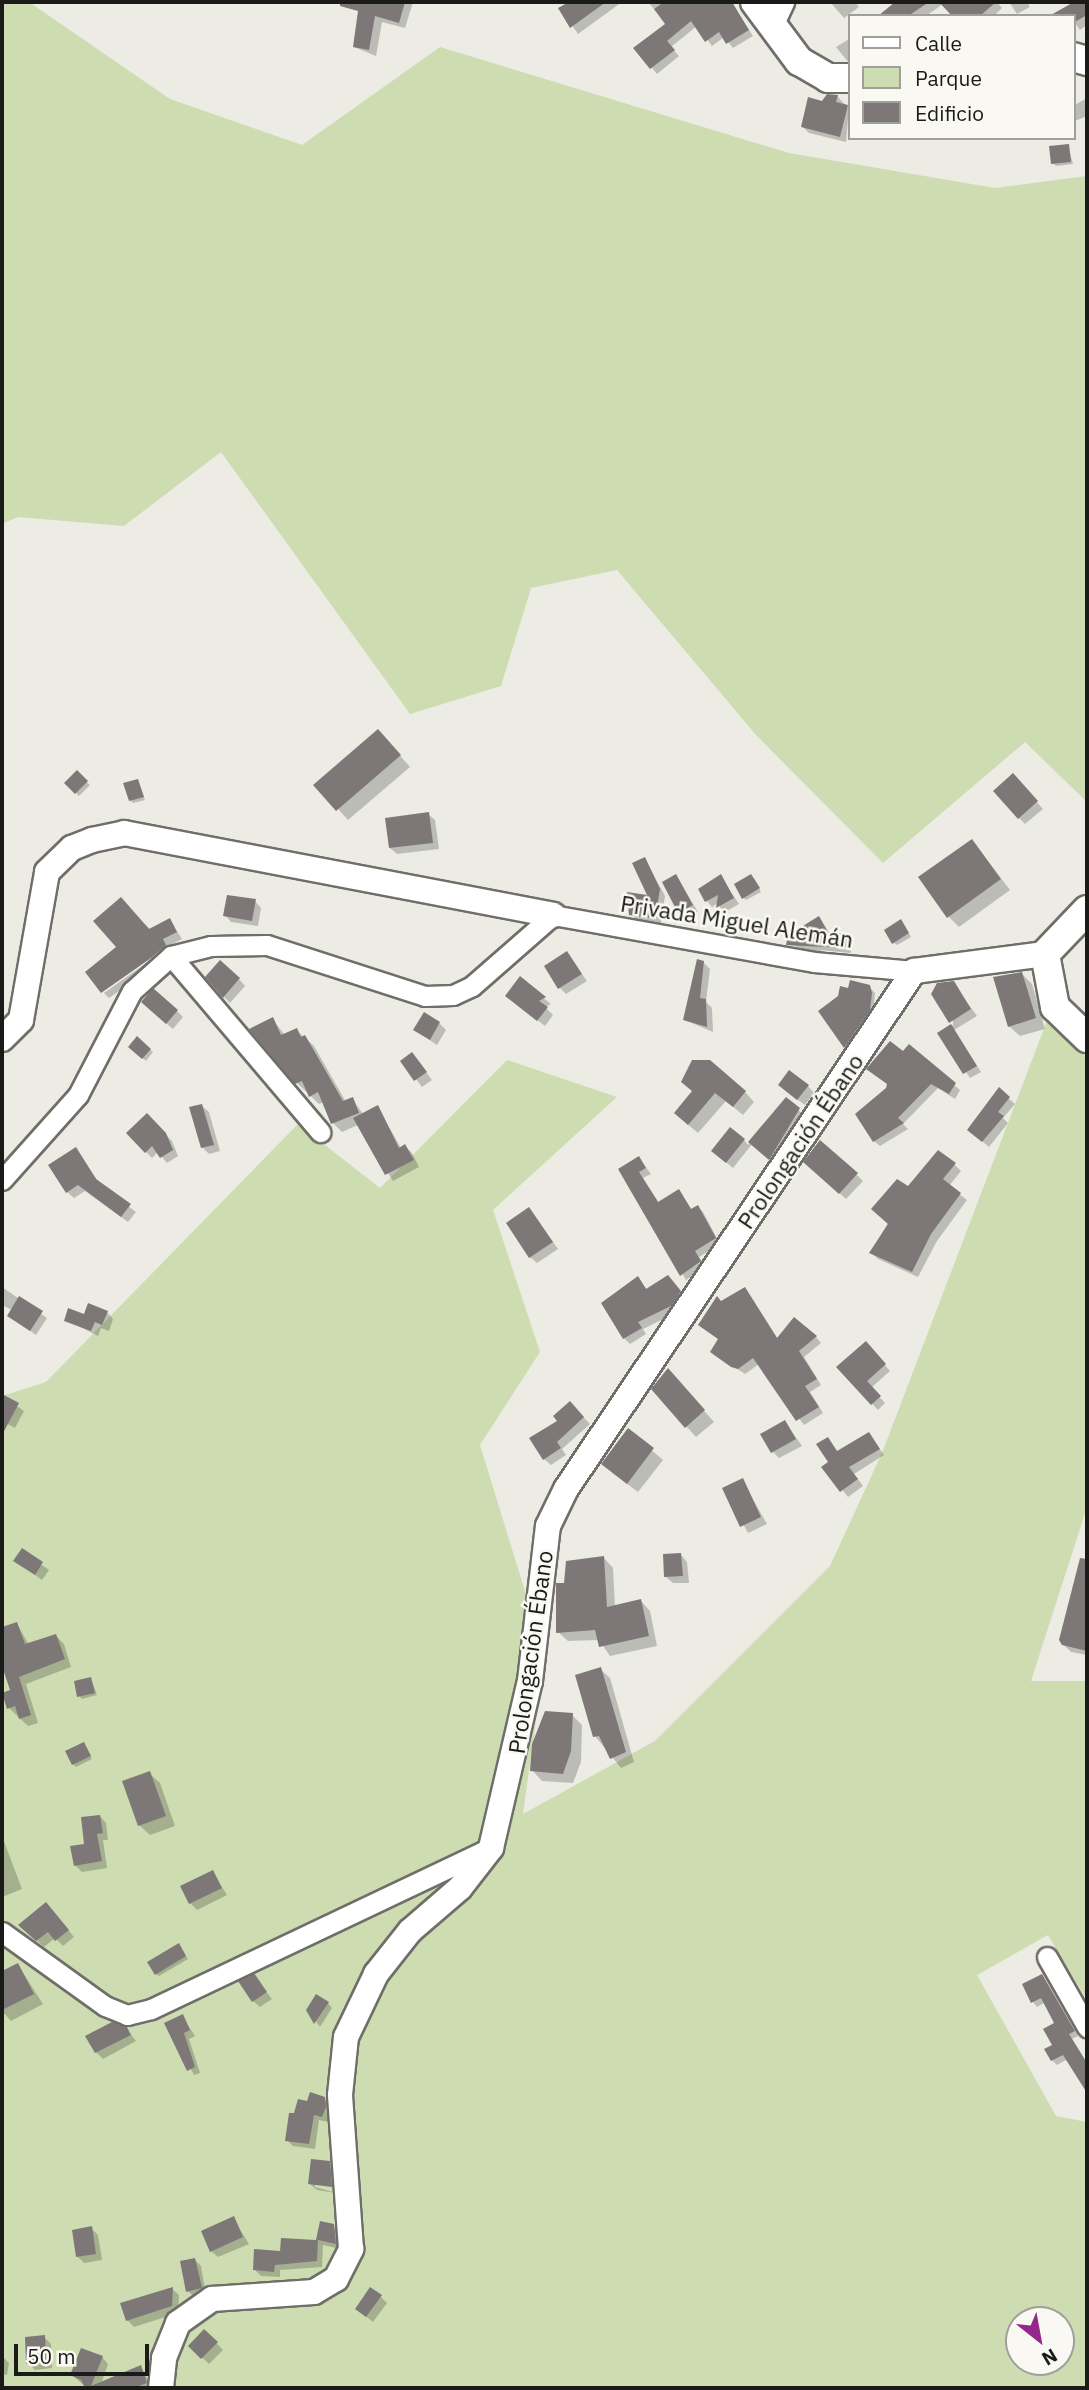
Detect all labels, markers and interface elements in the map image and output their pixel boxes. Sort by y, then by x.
legend [848,14,1075,140]
text: Calle [915,29,962,57]
text: Parque [915,64,982,92]
text: Edificio [915,99,984,127]
street label: Privada Miguel Alemán [619,889,855,953]
street label: Prolongación Ébano [731,1048,869,1234]
street label: Prolongación Ébano [502,1549,558,1755]
north arrow [1005,2306,1075,2376]
scale bar [18,2330,152,2374]
text: 50 m [27,2342,76,2370]
text: N [1038,2343,1062,2371]

